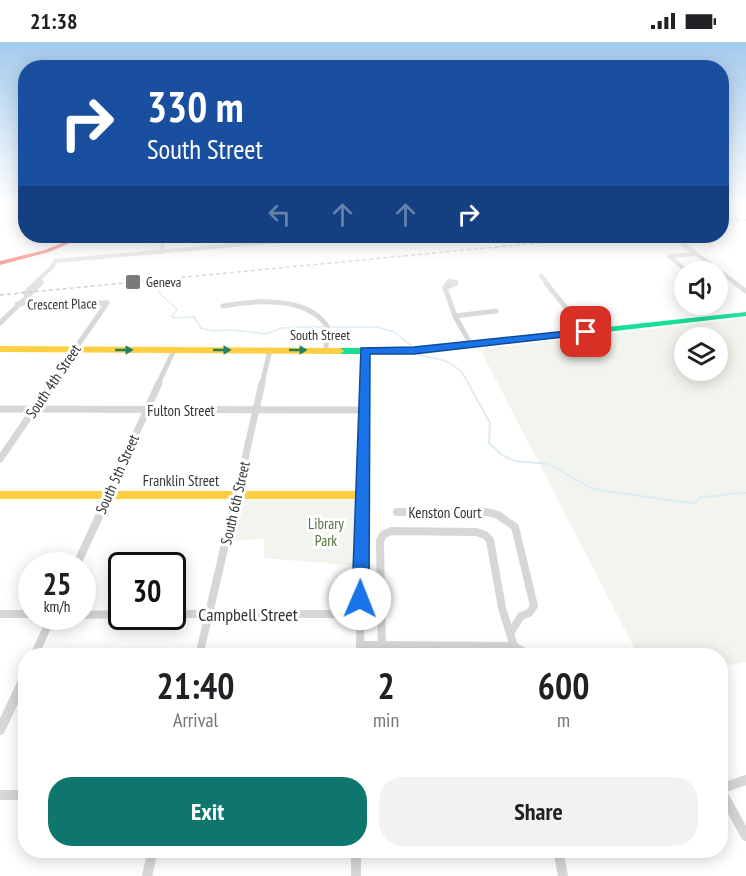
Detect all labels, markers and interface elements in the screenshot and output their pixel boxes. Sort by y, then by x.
text: 21:38 [30,7,78,35]
text: 330 m [147,79,244,134]
icon: right [48,84,126,162]
text: South Street [147,132,263,166]
icon: left [263,198,296,231]
icon: ahead [326,198,359,231]
icon: ahead [389,198,422,231]
icon: right [452,198,485,231]
map controls [674,261,728,381]
button: sound [674,261,728,315]
marker: Geneva [124,273,142,291]
place label: Geneva [146,273,181,291]
street label: Crescent Place [27,294,97,314]
pin [560,306,611,357]
icon: arrive [569,315,602,348]
street label: South Street [290,326,350,344]
button: layers [674,327,728,381]
street label: South 4th Street [21,340,85,422]
one-way arrow [115,345,134,355]
one-way arrow [213,345,232,355]
one-way arrow [289,345,308,355]
street label: Fulton Street [147,401,215,420]
street label: South 5th Street [91,431,143,517]
street label: South 6th Street [216,459,254,547]
street label: Franklin Street [143,471,219,490]
street label: Kenston Court [409,503,481,522]
park label: Library Park [308,514,344,550]
speed limit sign: 30 [108,552,186,630]
text: 25 [43,564,71,603]
position arrow [328,567,392,631]
text: km/h [44,597,70,616]
street label: Campbell Street [198,603,298,626]
text: 21:40 [157,662,234,709]
text: 2 [377,662,395,709]
text: 600 [538,662,589,709]
text: Arrival [173,707,218,733]
text: min [373,707,399,733]
text: m [557,707,570,733]
button: Exit [48,777,367,846]
button: Share [379,777,698,846]

